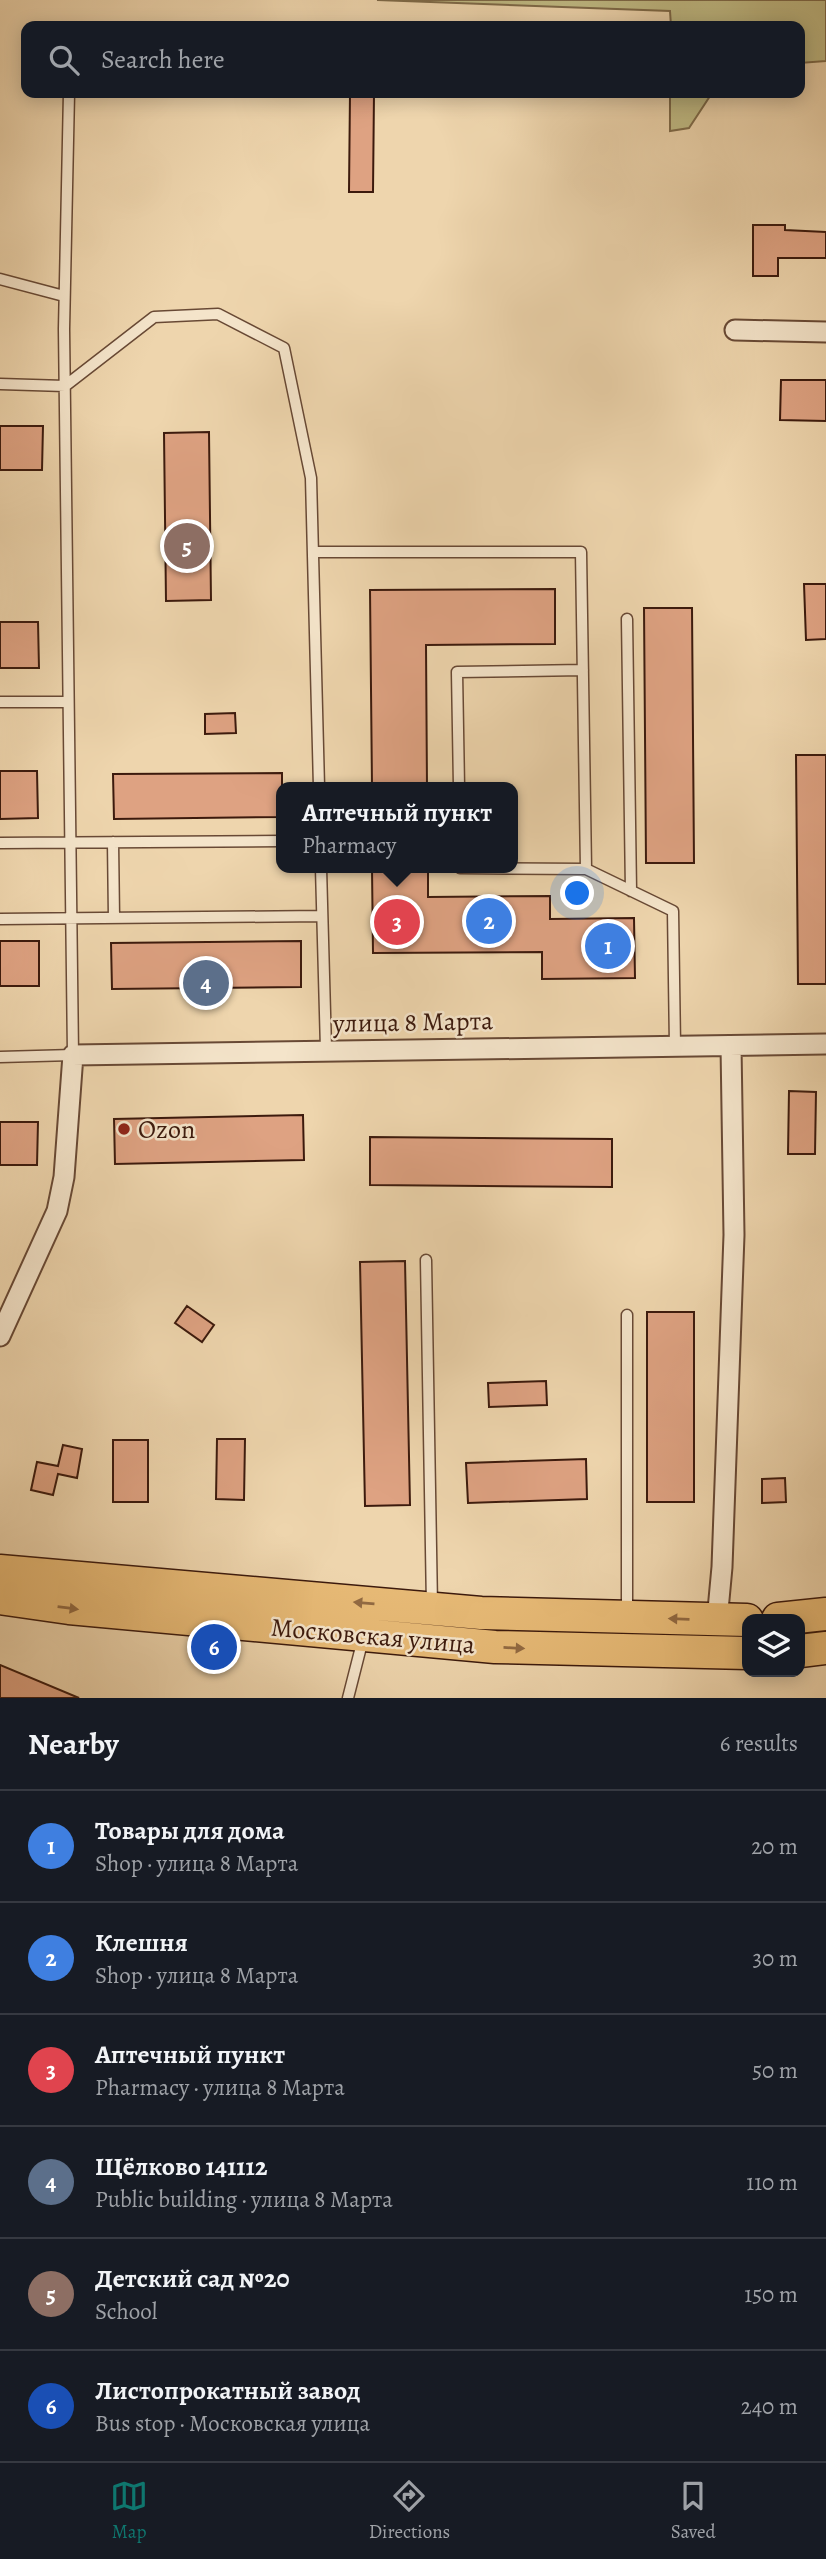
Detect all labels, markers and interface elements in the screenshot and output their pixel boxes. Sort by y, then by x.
search box [21,21,805,98]
icon: search [45,41,83,79]
text: Search here [101,42,225,77]
pin: 5 [164,520,210,572]
popup [276,782,518,873]
text: Аптечный пункт [302,795,492,830]
text: Pharmacy [302,830,396,861]
your location [560,876,594,910]
pin: 2 [466,895,512,947]
pin: 3 [374,896,420,948]
pin: 1 [585,920,631,972]
pin: 4 [183,957,229,1009]
street label: улица 8 Марта [332,1003,493,1041]
place label: Ozon [138,1112,195,1147]
marker: Ozon [116,1121,132,1137]
one-way arrow [353,1597,375,1608]
one-way arrow [57,1602,79,1613]
street label: Московская улица [270,1610,476,1662]
one-way arrow [668,1614,690,1625]
map controls [742,1614,805,1677]
button: layers [742,1614,805,1677]
pin: 6 [191,1621,237,1673]
one-way arrow [503,1643,525,1654]
text: Nearby [28,1724,119,1764]
text: 6 results [720,1728,798,1759]
text: Товары для дома [95,1813,285,1848]
text: 1 [47,1831,55,1862]
text: 20 m [751,1831,798,1862]
text: Shop · улица 8 Марта [95,1848,298,1879]
text: Клешня [95,1925,188,1960]
text: 2 [45,1943,57,1974]
text: 30 m [752,1943,798,1974]
text: Shop · улица 8 Марта [95,1960,298,1991]
text: Аптечный пункт [95,2037,285,2072]
text: 3 [46,2055,56,2086]
text: 50 m [752,2055,798,2086]
text: Pharmacy · улица 8 Марта [95,2072,345,2103]
text: Щёлково 141112 [95,2149,267,2184]
text: 4 [46,2167,56,2198]
text: 110 m [746,2167,798,2198]
text: Public building · улица 8 Марта [95,2184,393,2215]
text: Детский сад №20 [95,2261,290,2296]
text: 5 [46,2279,56,2310]
text: 150 m [744,2279,798,2310]
text: School [95,2296,157,2327]
text: Листопрокатный завод [95,2373,360,2408]
text: 6 [46,2391,56,2422]
text: 240 m [741,2391,798,2422]
text: Bus stop · Московская улица [95,2408,370,2439]
tab: Map [110,2477,148,2545]
tab: Directions [369,2477,450,2545]
tab: Saved [671,2477,716,2545]

